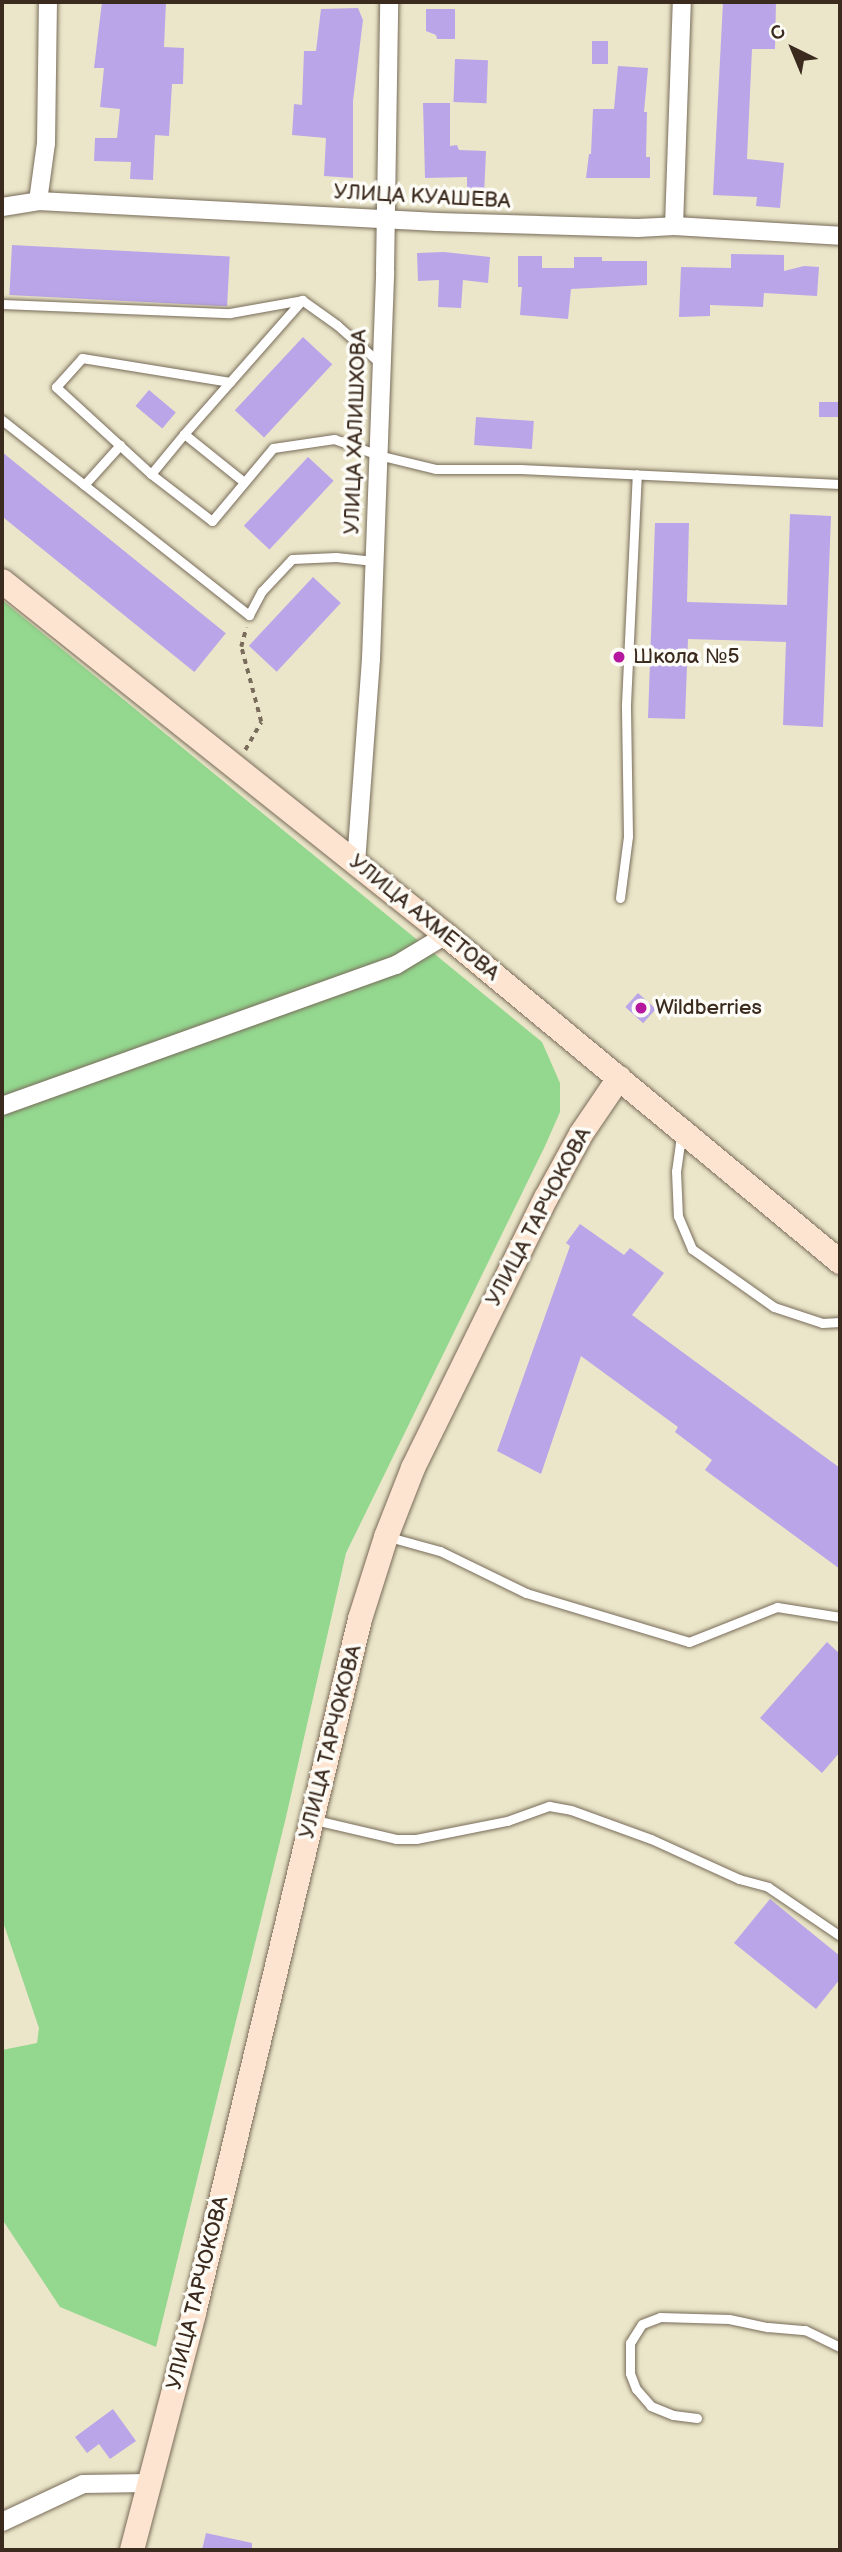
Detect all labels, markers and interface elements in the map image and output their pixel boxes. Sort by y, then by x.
north arrow [758,14,828,84]
text: С [766,20,791,46]
street label: УЛИЦА КУАШЕВА [333,180,511,214]
street label: УЛИЦА ХАЛИШХОВА [340,329,372,535]
place label: Школа №5 [633,644,739,670]
marker: Школа №5 [611,649,627,665]
street label: УЛИЦА АХМЕТОВА [344,850,504,986]
place label: Wildberries [655,995,762,1021]
marker: Wildberries [633,1000,649,1016]
street label: УЛИЦА ТАРЧОКОВА [481,1123,597,1311]
street label: УЛИЦА ТАРЧОКОВА [295,1643,367,1841]
street label: УЛИЦА ТАРЧОКОВА [162,2194,234,2392]

